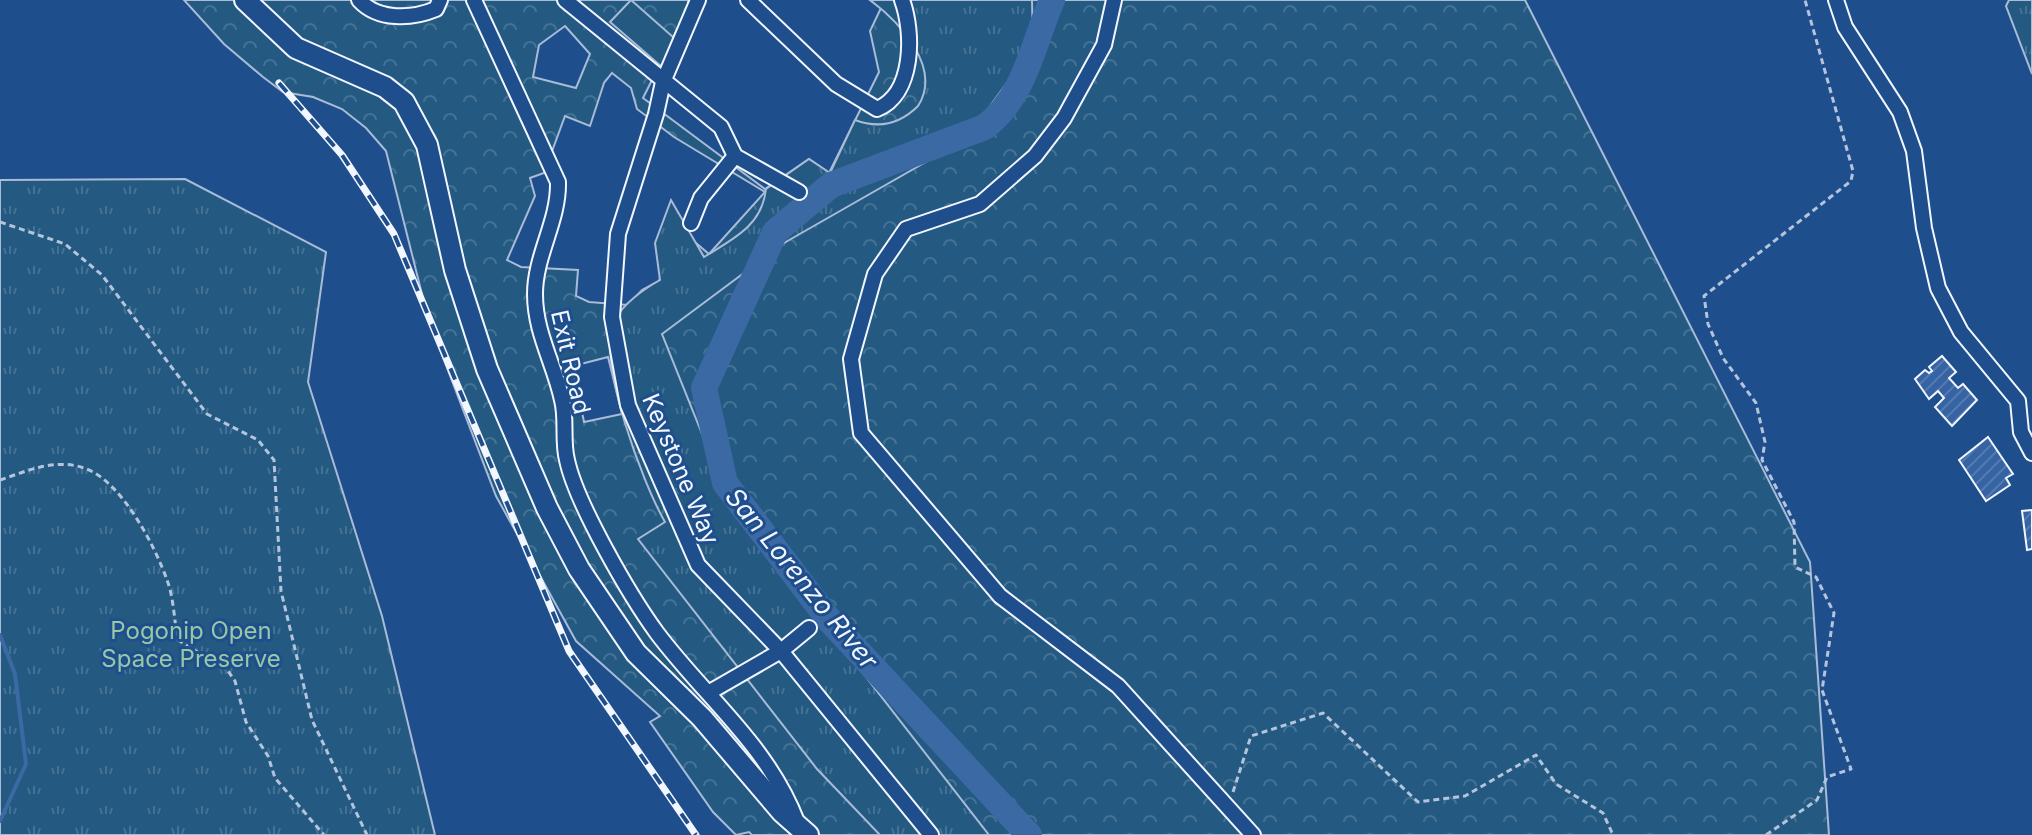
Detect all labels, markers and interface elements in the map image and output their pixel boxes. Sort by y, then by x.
street label: Exit Road [545,307,597,417]
street label: Keystone Way [636,389,726,549]
water label: San Lorenzo River [719,481,885,676]
park label: Pogonip Open Space Preserve [101,616,281,673]

